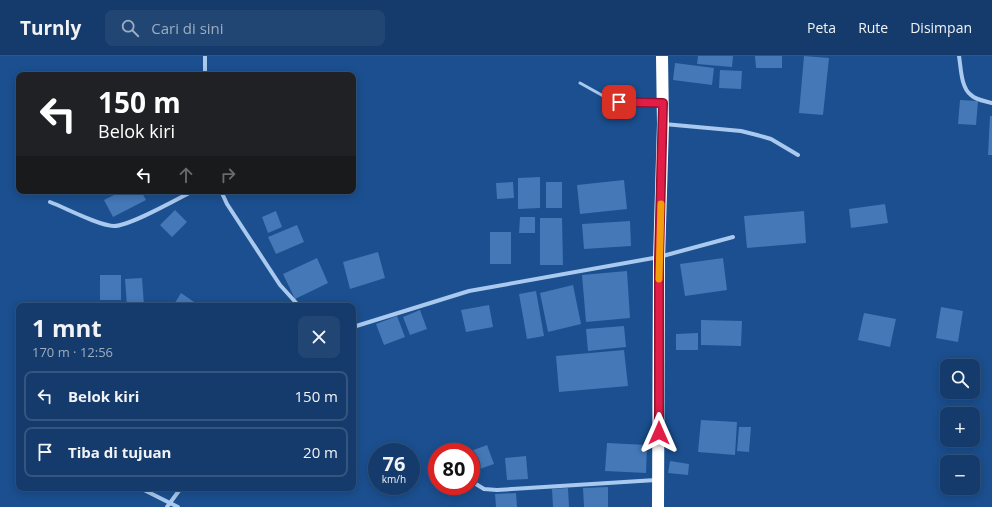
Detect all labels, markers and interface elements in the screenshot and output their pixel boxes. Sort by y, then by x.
search box [105,10,385,46]
text: Turnly [20,15,81,41]
icon: search [119,17,141,39]
text: Cari di sini [151,18,224,38]
text: Peta [807,18,836,37]
text: Rute [858,18,888,37]
text: Disimpan [910,18,972,37]
text: 150 m [98,83,181,121]
pin [602,85,636,119]
icon: left [32,88,84,140]
icon: arrive [608,91,630,113]
text: Belok kiri [98,119,175,143]
icon: left [133,164,155,186]
icon: ahead [175,164,197,186]
icon: right [217,164,239,186]
text: 1 mnt [32,311,102,344]
button: close [298,316,340,358]
text: 170 m · 12:56 [32,343,113,361]
map controls [940,359,980,495]
button: search [940,359,980,399]
icon: left [34,385,56,407]
text: Belok kiri [68,386,139,406]
text: 150 m [294,386,338,406]
button: + [940,407,980,447]
position arrow [638,412,680,454]
icon: arrive [34,441,56,463]
text: Tiba di tujuan [68,442,171,462]
text: 20 m [303,442,338,462]
speed limit sign: 80 [428,443,480,495]
text: 76 [383,450,405,477]
button: − [940,455,980,495]
text: km/h [382,472,406,486]

